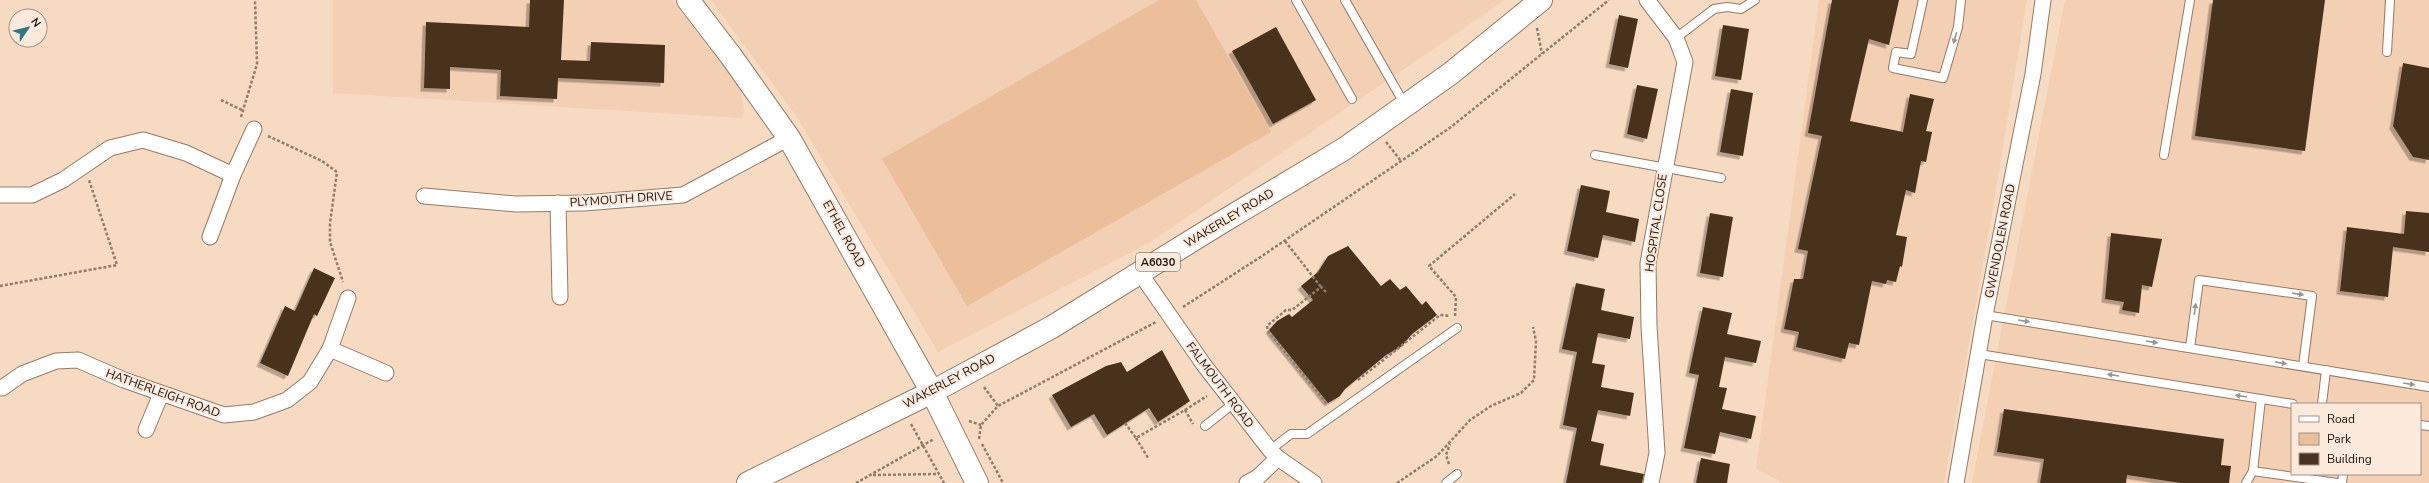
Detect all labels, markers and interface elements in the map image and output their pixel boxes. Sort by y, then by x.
north arrow [8,8,48,48]
text: N [27,15,44,30]
one-way arrow [1952,33,1958,45]
street label: HOSPITAL CLOSE [1641,173,1671,273]
street label: GWENDOLEN ROAD [1981,182,2019,299]
street label: WAKERLEY ROAD [1181,185,1277,251]
street label: PLYMOUTH DRIVE [569,187,673,211]
street label: ETHEL ROAD [819,198,869,271]
road number: A6030 [1136,253,1180,271]
one-way arrow [2292,291,2304,297]
one-way arrow [2192,303,2198,315]
one-way arrow [2018,318,2030,324]
street label: FALMOUTH ROAD [1182,339,1258,431]
one-way arrow [2146,339,2158,345]
street label: WAKERLEY ROAD [900,350,998,412]
one-way arrow [2275,360,2287,366]
street label: HATHERLEIGH ROAD [104,365,222,421]
one-way arrow [2107,372,2119,378]
one-way arrow [2403,381,2415,387]
one-way arrow [2235,393,2247,399]
legend [2291,403,2421,475]
text: Road [2327,411,2355,427]
text: Park [2327,431,2352,447]
text: Building [2327,451,2372,467]

